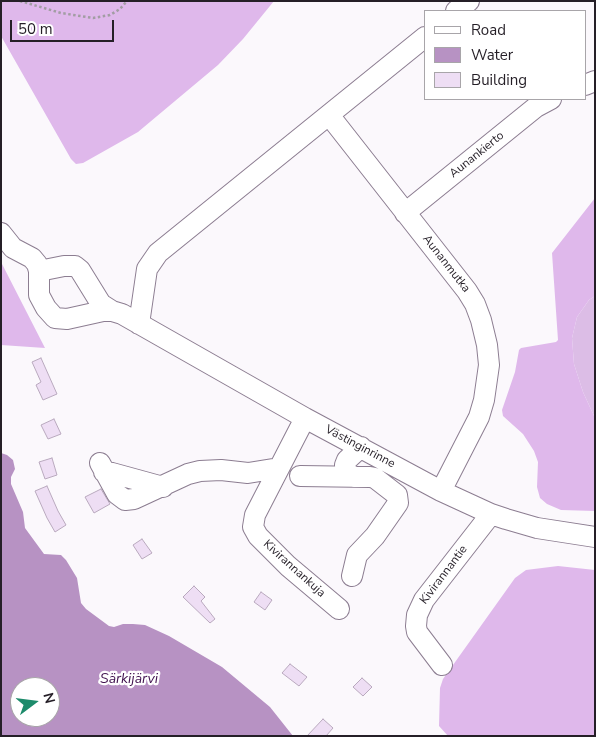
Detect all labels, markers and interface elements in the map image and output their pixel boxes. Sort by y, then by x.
scale bar [12,10,116,42]
legend [424,10,586,100]
text: 50 m [18,19,53,39]
text: Road [471,20,506,40]
text: Water [471,45,513,65]
text: Building [471,70,527,90]
street label: Aunankierto [447,129,507,181]
street label: Aunanmutka [419,232,473,296]
street label: Västinginrinne [323,423,397,471]
street label: Kivirannankuja [260,537,328,601]
street label: Kivirannantie [417,543,471,607]
water label: Särkijärvi [100,672,158,688]
north arrow [10,677,60,727]
text: N [38,691,60,706]

